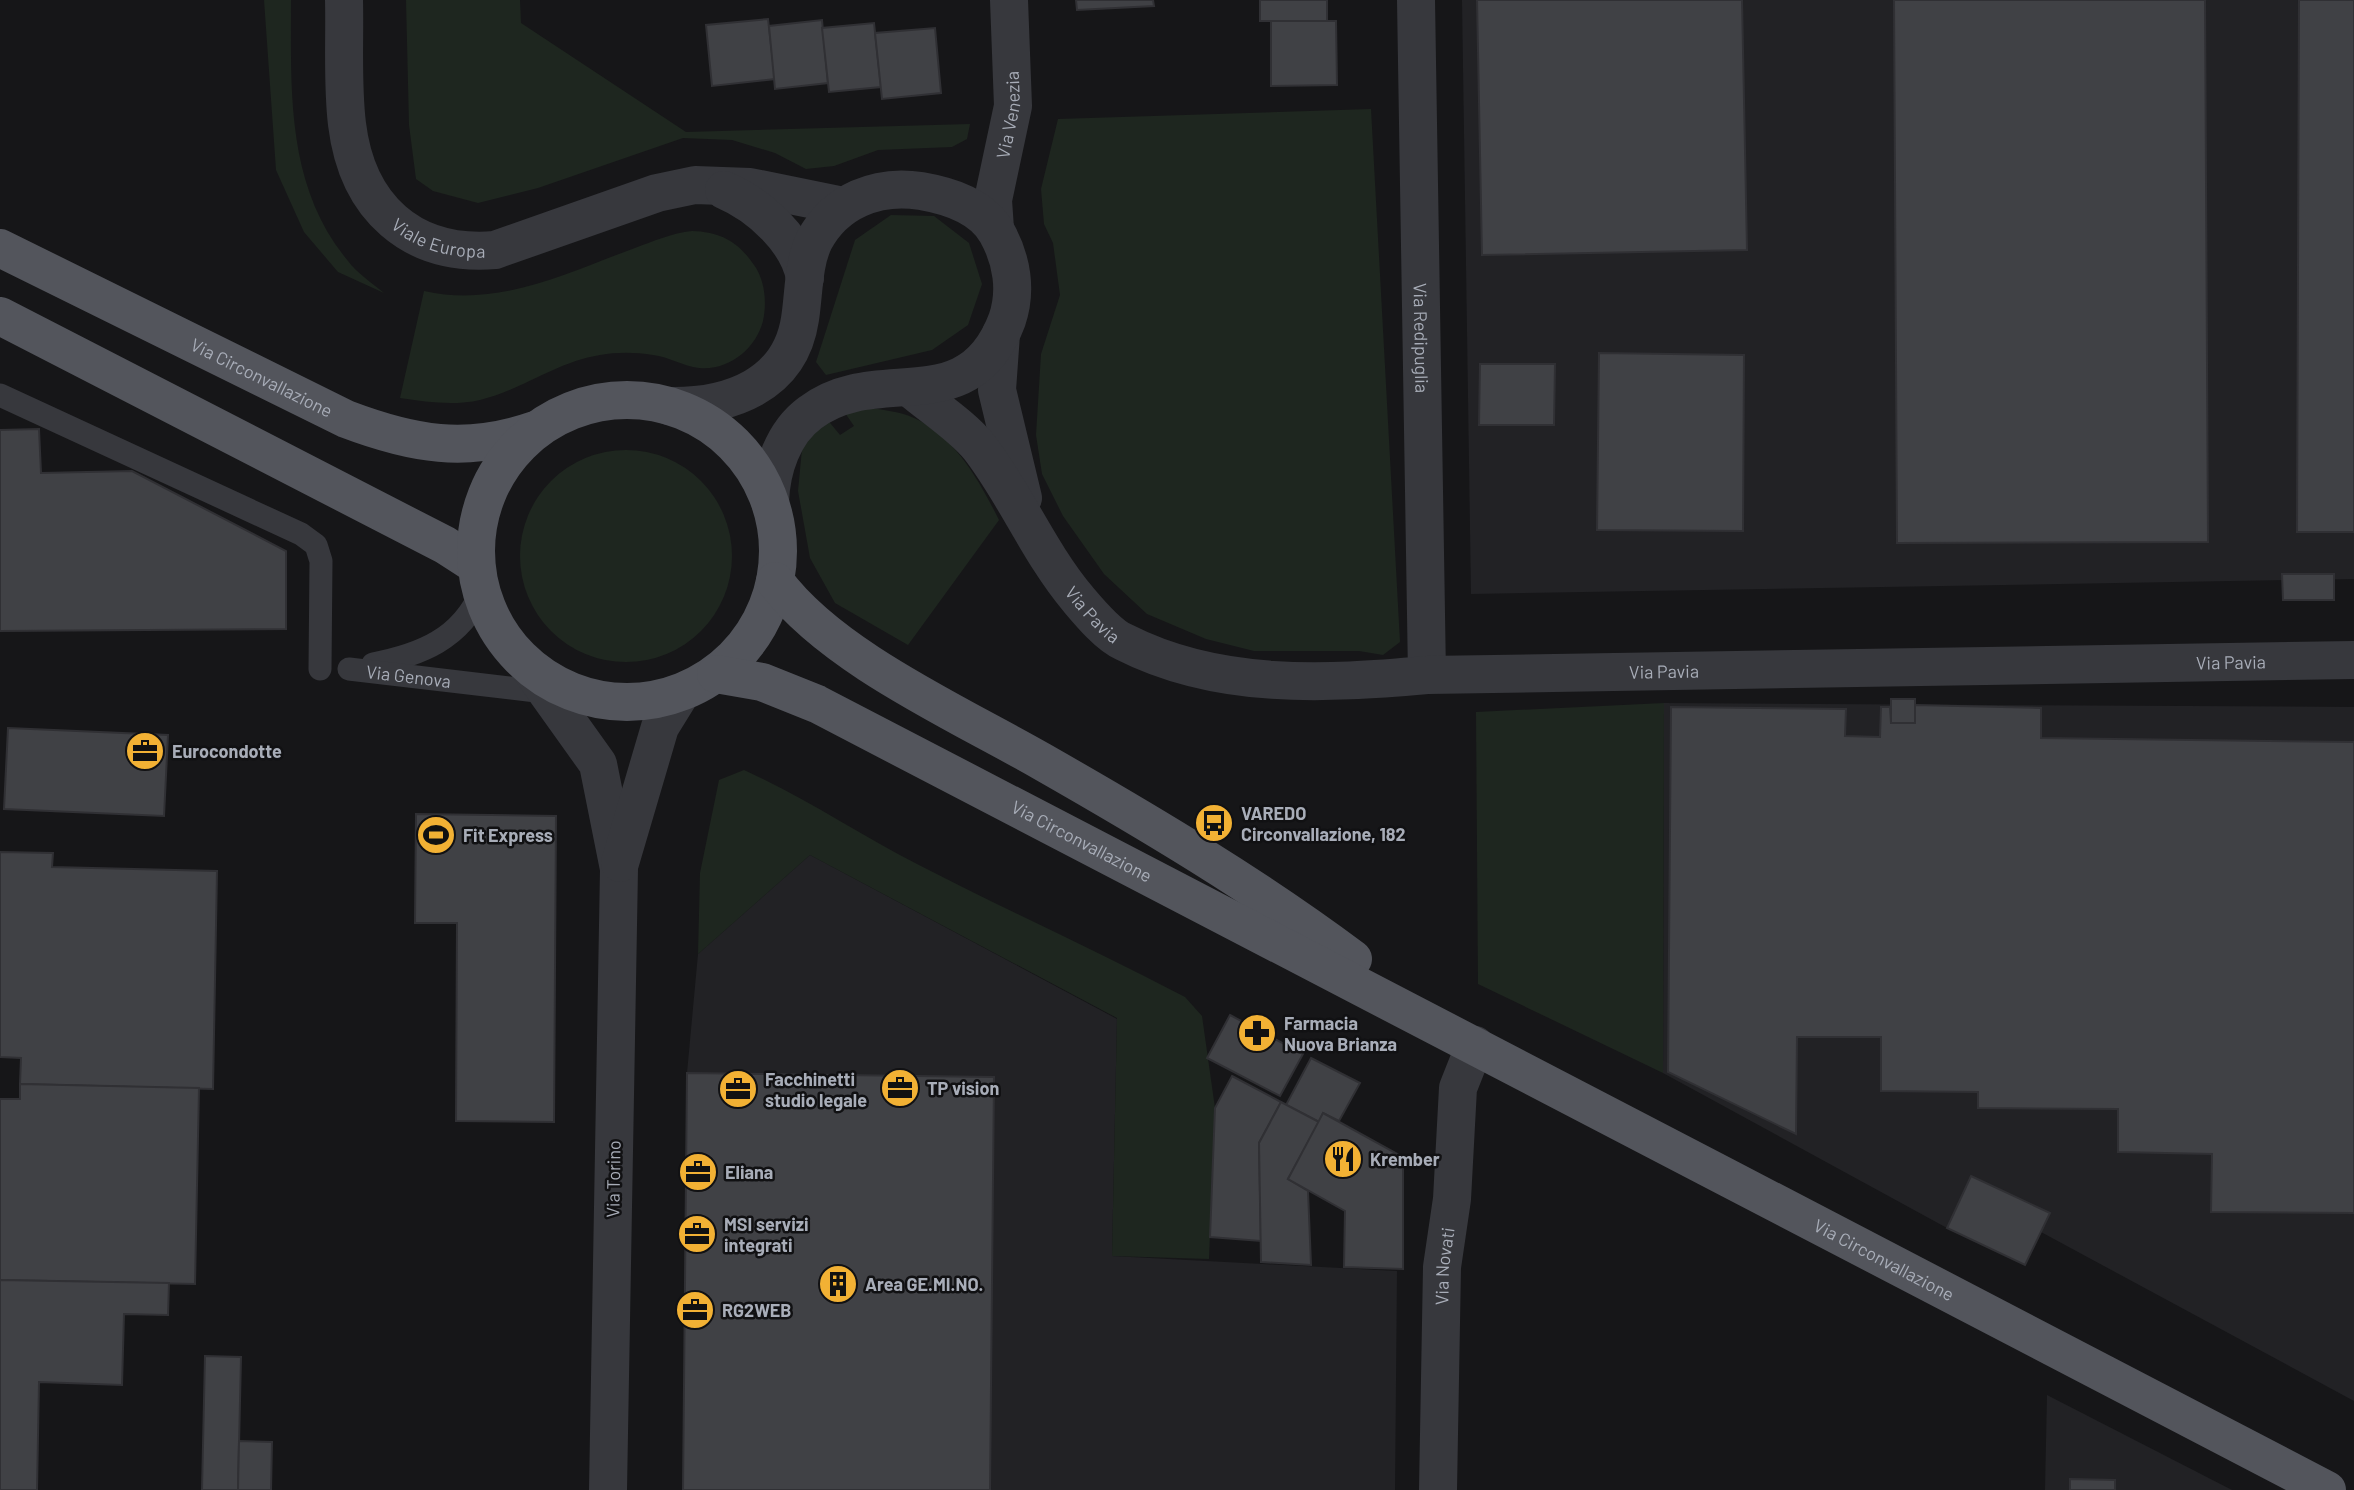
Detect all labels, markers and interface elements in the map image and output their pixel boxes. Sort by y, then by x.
street label: Via Venezia [991,71,1025,160]
street label: Viale Europa [387,213,485,262]
street label: Via Redipuglia [1410,283,1433,393]
street label: Via Circonvallazione [187,333,336,422]
street label: Via Pavia [1061,582,1124,648]
street label: Via Pavia [2196,650,2266,674]
street label: Via Genova [365,660,452,692]
street label: Via Pavia [1629,660,1699,683]
office icon: Eurocondotte [124,730,166,772]
place label: Eurocondotte [172,740,282,762]
street label: Via Circonvallazione [1008,795,1156,886]
bus stop icon: VAREDO Circonvallazione, 182 [1193,802,1235,844]
place label: VAREDO Circonvallazione, 182 [1241,802,1406,845]
sports icon: Fit Express [415,814,457,856]
place label: Fit Express [463,824,553,846]
pharmacy icon: Farmacia Nuova Brianza [1236,1012,1278,1054]
place label: Farmacia Nuova Brianza [1284,1012,1397,1055]
office icon: TP vision [879,1067,921,1109]
office icon: Facchinetti studio legale [717,1068,759,1110]
place label: Facchinetti studio legale [765,1068,867,1111]
place label: TP vision [927,1077,999,1099]
restaurant icon: Krember [1322,1138,1364,1180]
street label: Via Torino [601,1140,625,1218]
place label: Krember [1370,1148,1440,1170]
office icon: Eliana [677,1151,719,1193]
place label: Eliana [725,1161,773,1183]
office icon: MSI servizi integrati [676,1213,718,1255]
place label: MSI servizi integrati [724,1213,809,1256]
street label: Via Circonvallazione [1810,1214,1958,1305]
street label: Via Novati [1430,1226,1459,1305]
building icon: Area GE.MI.NO. [817,1263,859,1305]
place label: Area GE.MI.NO. [865,1273,983,1295]
office icon: RG2WEB [674,1289,716,1331]
place label: RG2WEB [722,1299,792,1321]

